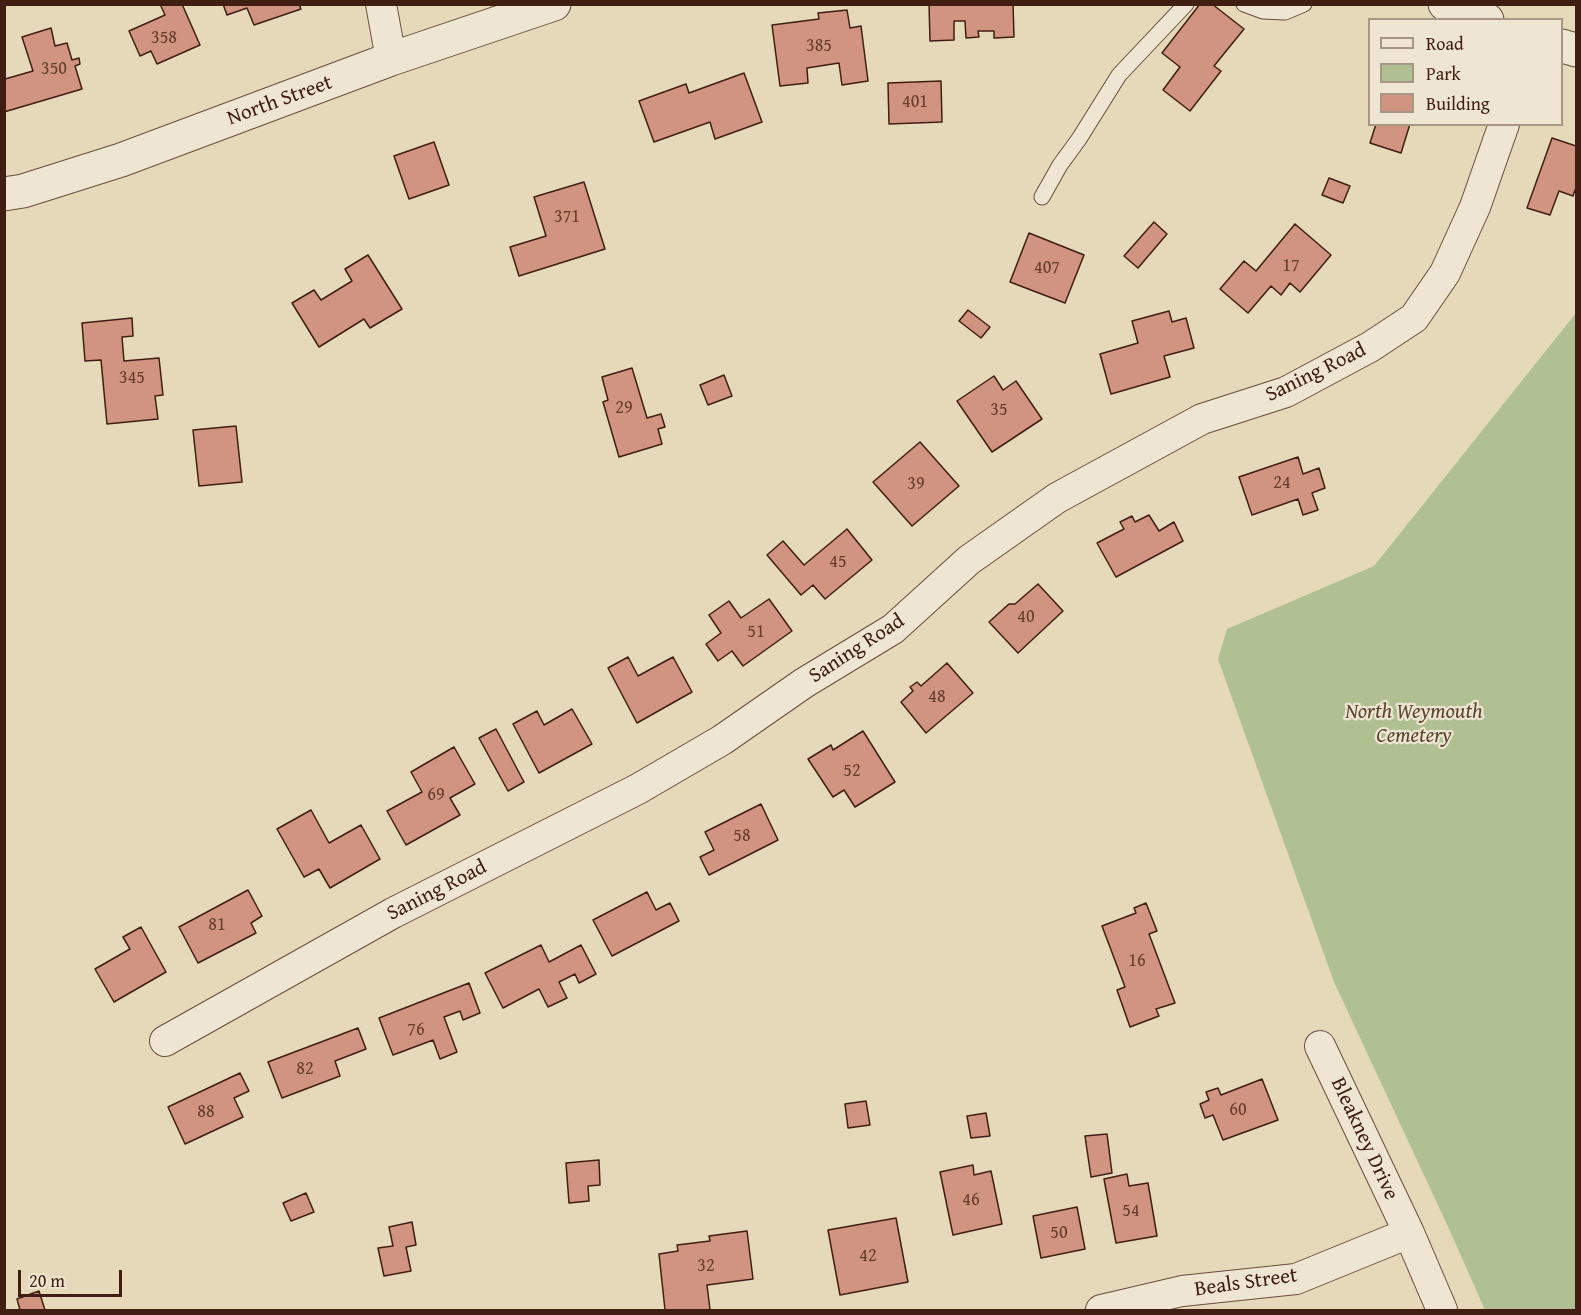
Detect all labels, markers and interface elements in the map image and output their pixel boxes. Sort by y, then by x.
legend [1368,18,1563,126]
house number: 358 [151,27,177,49]
text: Road [1426,30,1464,57]
house number: 385 [806,35,832,57]
house number: 350 [41,58,67,80]
text: Park [1426,60,1461,87]
street label: North Street [224,70,336,132]
text: Building [1426,90,1490,117]
house number: 401 [902,91,928,113]
house number: 371 [554,206,580,228]
house number: 17 [1282,255,1300,277]
house number: 407 [1034,257,1060,279]
street label: Saning Road [1262,338,1370,408]
house number: 345 [119,367,145,389]
house number: 29 [615,397,633,419]
house number: 35 [990,399,1008,421]
house number: 24 [1273,472,1291,494]
house number: 39 [907,473,925,495]
house number: 45 [829,551,847,573]
house number: 40 [1017,606,1035,628]
street label: Saning Road [805,609,909,689]
house number: 51 [747,621,765,643]
house number: 48 [928,686,946,708]
park label: North Weymouth Cemetery [1345,700,1483,750]
house number: 52 [843,760,861,782]
house number: 69 [427,784,445,806]
house number: 58 [733,825,751,847]
street label: Saning Road [383,855,491,927]
house number: 81 [208,914,226,936]
house number: 16 [1128,950,1146,972]
house number: 76 [407,1019,425,1041]
house number: 82 [296,1058,314,1080]
street label: Bleakney Drive [1325,1074,1403,1204]
house number: 60 [1229,1099,1247,1121]
house number: 88 [197,1101,215,1123]
house number: 46 [962,1189,980,1211]
house number: 54 [1122,1200,1140,1222]
house number: 50 [1050,1222,1068,1244]
house number: 42 [859,1245,877,1267]
house number: 32 [697,1255,715,1277]
scale bar [21,1258,124,1296]
street label: Beals Street [1193,1263,1299,1303]
text: 20 m [29,1267,65,1294]

